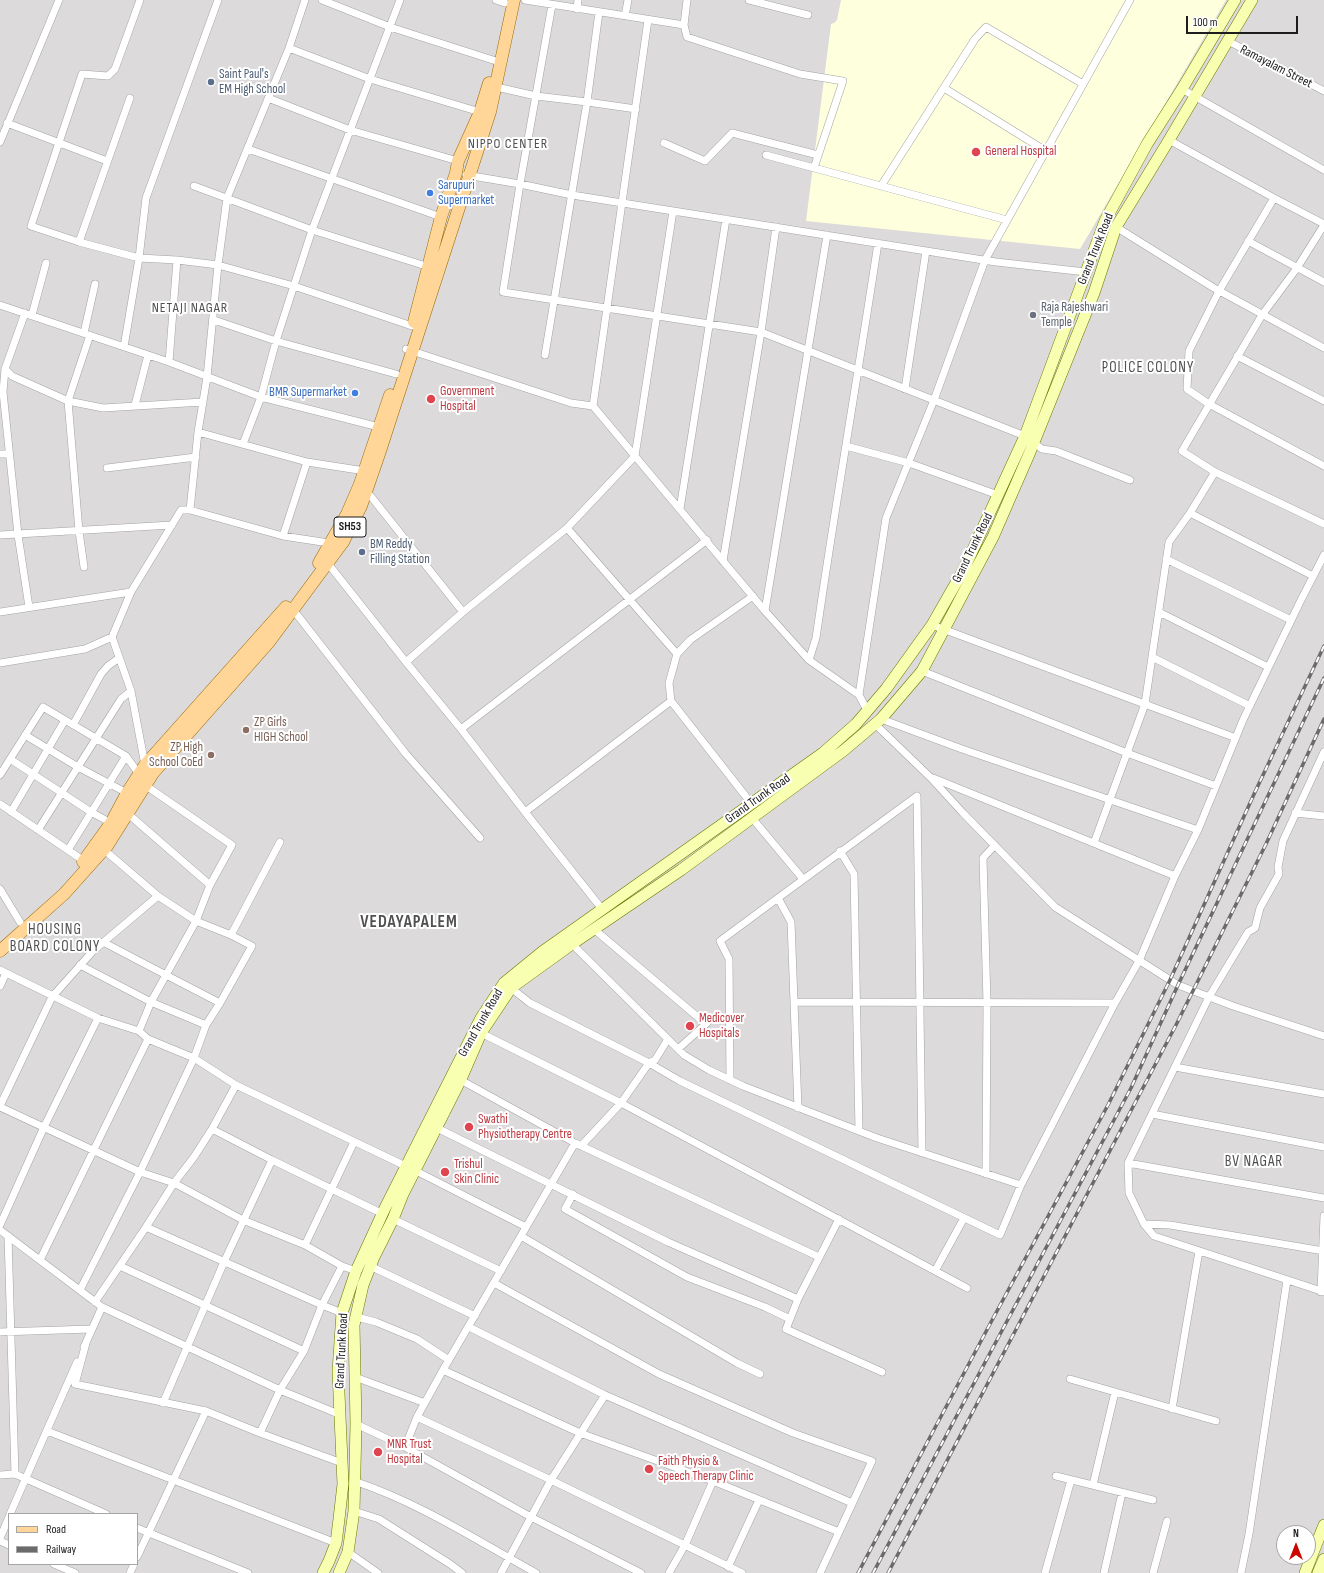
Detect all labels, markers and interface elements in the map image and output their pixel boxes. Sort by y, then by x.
scale bar [1188,8,1300,34]
text: 100 m [1193,15,1218,30]
street label: Ramayalam Street [1237,42,1315,92]
place label: Saint Paul's EM High School [219,67,286,98]
marker: Saint Paul's EM High School [206,77,216,87]
district label: NIPPO CENTER [468,136,548,152]
place label: General Hospital [985,144,1056,160]
marker: General Hospital [970,146,982,158]
place label: Sarupuri Supermarket [438,178,494,209]
marker: Sarupuri Supermarket [425,188,435,198]
street label: Grand Trunk Road [1075,211,1117,287]
district label: NETAJI NAGAR [152,300,228,316]
place label: Raja Rajeshwari Temple [1041,300,1108,331]
marker: Raja Rajeshwari Temple [1028,310,1038,320]
district label: POLICE COLONY [1102,359,1194,377]
place label: Government Hospital [440,384,494,415]
place label: BMR Supermarket [269,385,347,401]
marker: BMR Supermarket [350,388,360,398]
marker: Government Hospital [425,393,437,405]
street label: Grand Trunk Road [949,511,997,585]
road number: SH53 [334,517,366,537]
place label: BM Reddy Filling Station [370,537,430,568]
marker: BM Reddy Filling Station [357,547,367,557]
place label: ZP Girls HIGH School [254,715,308,746]
marker: ZP Girls HIGH School [241,725,251,735]
place label: ZP High School CoEd [149,740,203,771]
marker: ZP High School CoEd [206,750,216,760]
street label: Grand Trunk Road [722,771,794,827]
district label: VEDAYAPALEM [360,913,458,933]
district label: HOUSING BOARD COLONY [10,921,100,956]
street label: Grand Trunk Road [455,986,507,1060]
place label: Medicover Hospitals [699,1011,744,1042]
marker: Medicover Hospitals [684,1020,696,1032]
place label: Swathi Physiotherapy Centre [478,1112,572,1143]
marker: Swathi Physiotherapy Centre [463,1121,475,1133]
district label: BV NAGAR [1225,1153,1283,1171]
place label: Trishul Skin Clinic [454,1157,499,1188]
marker: Trishul Skin Clinic [439,1166,451,1178]
street label: Grand Trunk Road [332,1313,352,1389]
place label: MNR Trust Hospital [387,1437,432,1468]
marker: MNR Trust Hospital [372,1446,384,1458]
place label: Faith Physio & Speech Therapy Clinic [658,1454,754,1485]
marker: Faith Physio & Speech Therapy Clinic [643,1463,655,1475]
legend [8,1513,138,1565]
text: Road [46,1522,66,1537]
north arrow [1276,1525,1316,1565]
text: N [1293,1527,1299,1540]
text: Railway [46,1542,76,1557]

